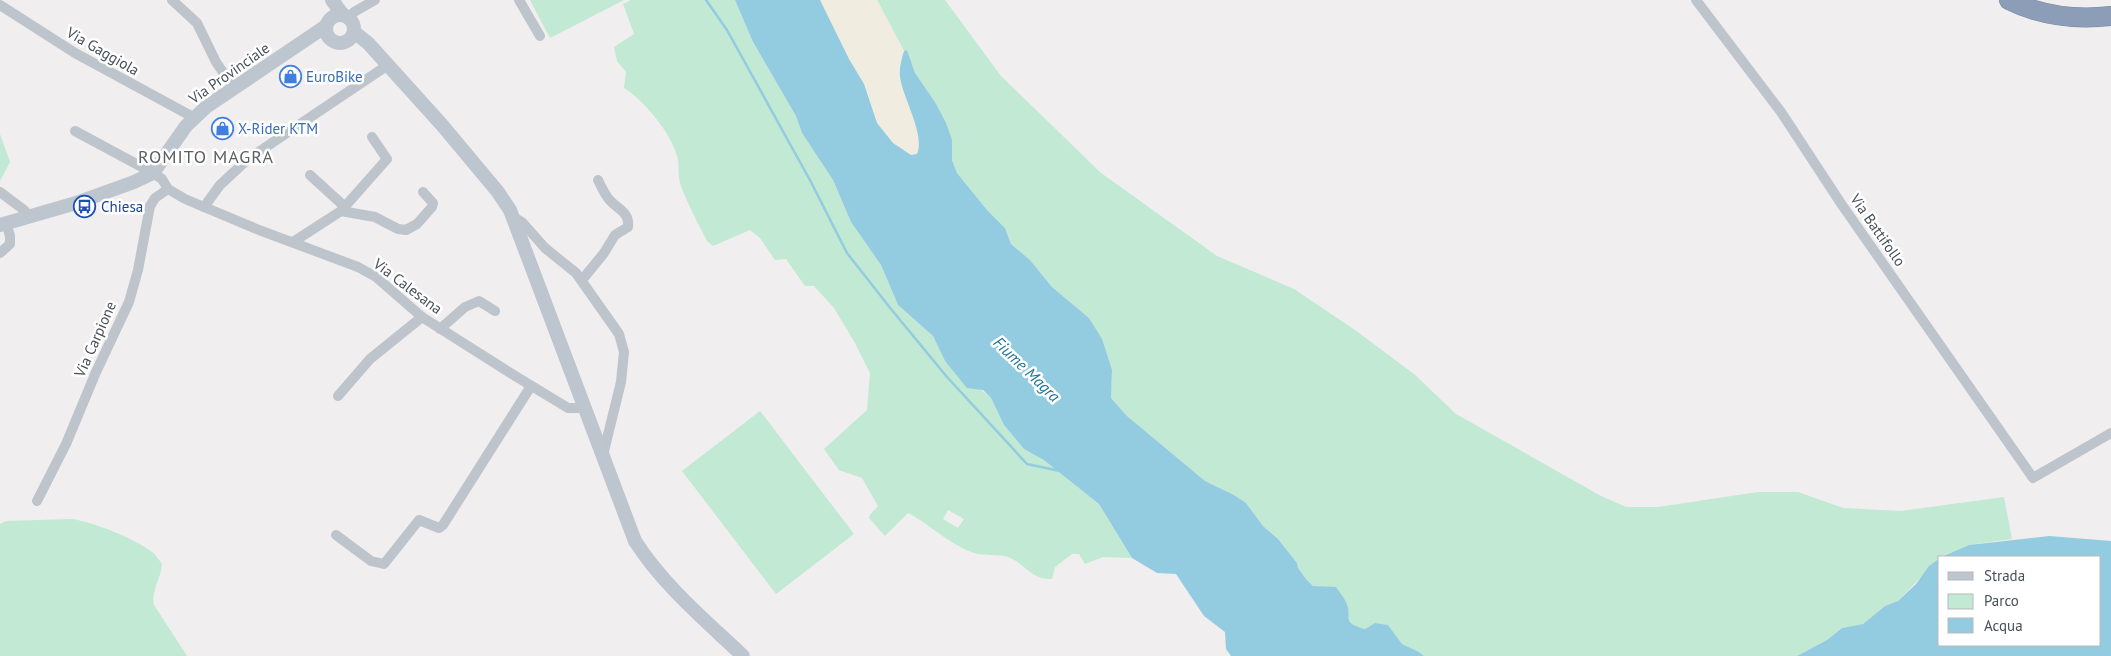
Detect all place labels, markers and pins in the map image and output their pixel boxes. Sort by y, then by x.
shop icon: EuroBike [278,64,302,88]
place label: EuroBike [306,67,363,86]
shop icon: X-Rider KTM [210,116,234,140]
place label: X-Rider KTM [238,119,318,138]
bus stop icon: Chiesa [73,194,97,218]
place label: Chiesa [101,197,143,216]

